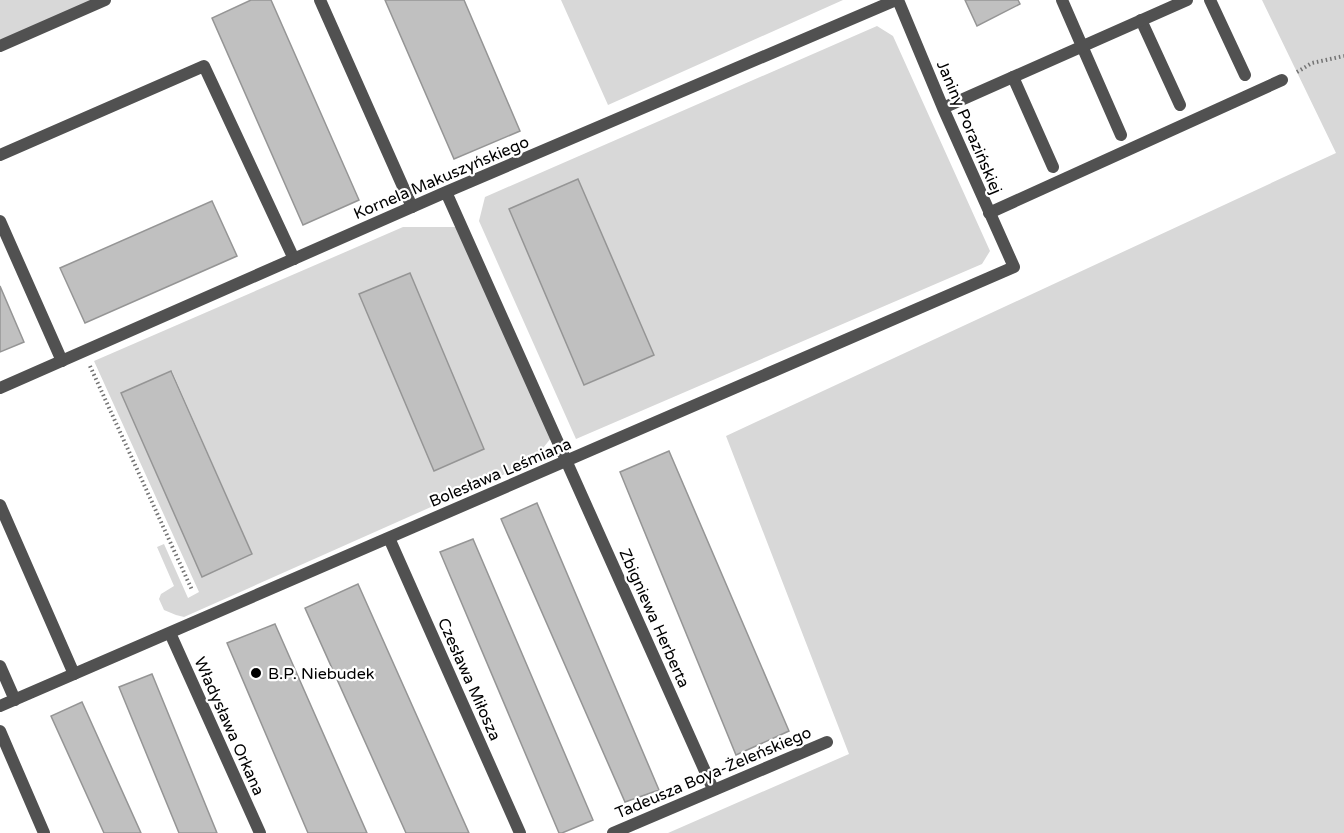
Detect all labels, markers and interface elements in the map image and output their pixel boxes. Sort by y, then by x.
street label: Janiny Porazińskiej [932,58,1006,197]
street label: Kornela Makuszyńskiego [351,132,532,224]
street label: Bolesława Leśmiana [426,434,575,512]
street label: Zbigniewa Herberta [614,546,694,691]
street label: Czesława Miłosza [433,615,505,744]
street label: Władysława Orkana [190,654,269,799]
place label: B.P. Niebudek [268,664,375,684]
marker: B.P. Niebudek [249,666,263,680]
street label: Tadeusza Boya-Żeleńskiego [612,722,814,823]

